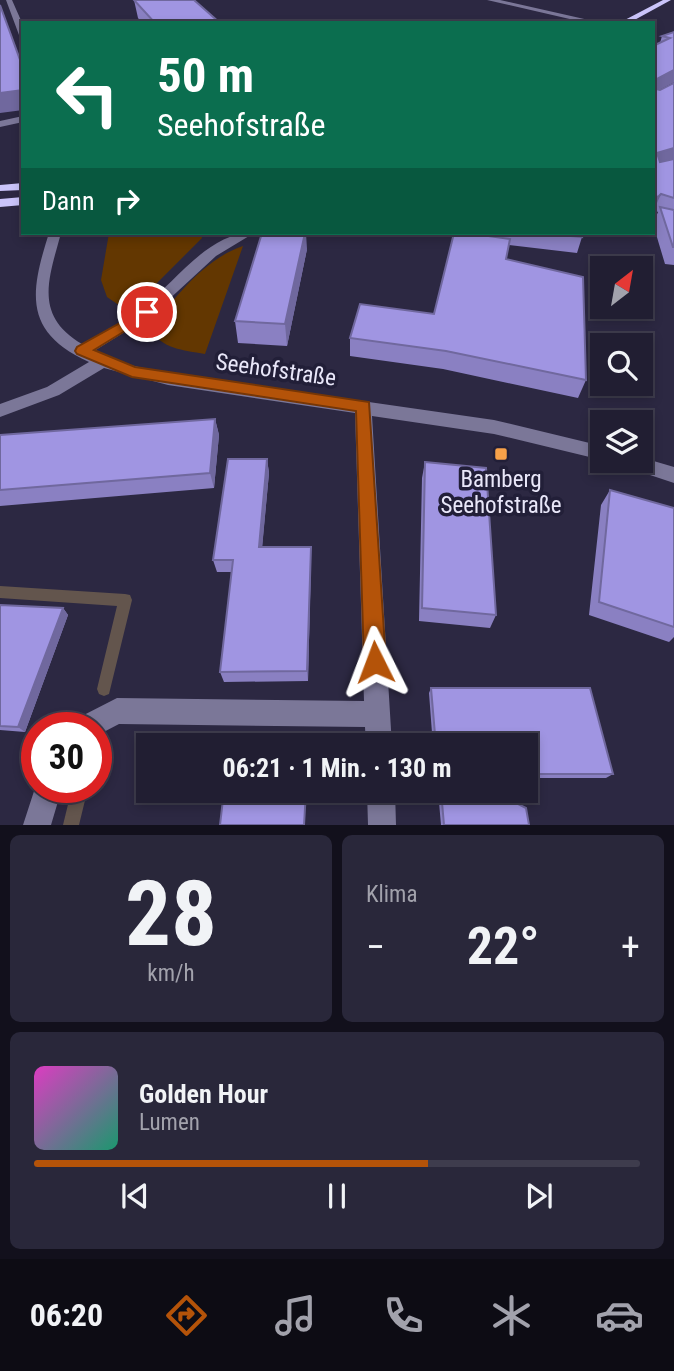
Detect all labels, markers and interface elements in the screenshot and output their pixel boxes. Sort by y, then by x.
text: 50 m [157,47,254,104]
icon: left [42,49,133,140]
text: Seehofstraße [157,106,325,144]
icon: right [108,182,146,220]
text: Dann [42,186,94,216]
north arrow [590,256,653,318]
map controls [590,256,653,473]
pin [117,282,177,342]
icon: arrive [128,293,166,331]
button: search [590,333,653,396]
street label: Seehofstraße [214,348,338,392]
button: layers [590,410,653,473]
marker: Bamberg Seehofstraße [493,446,509,462]
place label: Bamberg Seehofstraße [440,466,562,519]
position arrow [338,625,412,699]
speed limit sign: 30 [21,712,112,803]
text: 06:21 · 1 Min. · 130 m [223,753,451,783]
text: 28 [125,861,217,967]
text: Klima [366,881,417,908]
text: 22° [467,916,539,977]
text: − [366,925,385,969]
text: + [621,925,640,969]
text: km/h [147,960,195,987]
text: Golden Hour [139,1079,268,1109]
text: Lumen [139,1109,200,1136]
icon: previous [116,1177,154,1215]
icon: pause [318,1177,356,1215]
icon: next [520,1177,558,1215]
icon: directions [162,1291,211,1340]
icon: music [271,1291,320,1340]
icon: phone [379,1291,428,1340]
icon: climate [487,1291,536,1340]
icon: car [595,1291,644,1340]
text: 06:20 [30,1296,103,1334]

